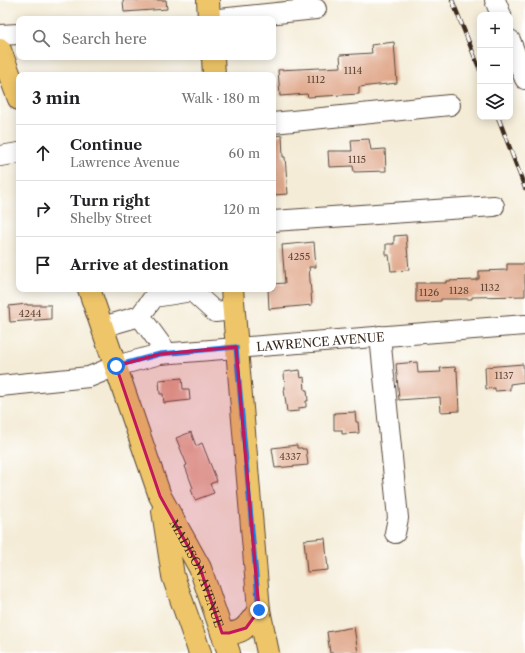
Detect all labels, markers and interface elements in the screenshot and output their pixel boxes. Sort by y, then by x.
map controls [477,12,513,120]
button: + [477,12,513,48]
search box [16,16,276,60]
icon: search [30,27,52,49]
text: Search here [62,29,147,48]
button: − [477,48,513,84]
house number: 1114 [344,64,362,77]
house number: 1112 [307,73,325,86]
button: layers [477,84,513,120]
text: 3 min [32,88,81,108]
text: Walk · 180 m [181,90,260,106]
text: Continue [70,135,142,154]
icon: ahead [32,142,54,164]
text: 60 m [229,145,260,161]
house number: 1115 [348,153,366,166]
text: Lawrence Avenue [70,154,180,170]
text: Turn right [70,191,150,210]
icon: right [32,198,54,220]
text: 120 m [223,201,260,217]
text: Shelby Street [70,210,152,226]
house number: 4255 [288,250,310,263]
icon: arrive [32,254,54,276]
text: Arrive at destination [70,255,229,274]
house number: 1132 [480,281,500,294]
house number: 1128 [449,284,469,297]
house number: 1126 [419,286,439,299]
house number: 4244 [18,307,42,320]
street label: LAWRENCE AVENUE [256,329,385,354]
route start [107,357,125,375]
house number: 1137 [495,369,513,382]
house number: 4337 [279,450,301,463]
street label: MADISON AVENUE [167,516,227,629]
route end [250,601,268,619]

